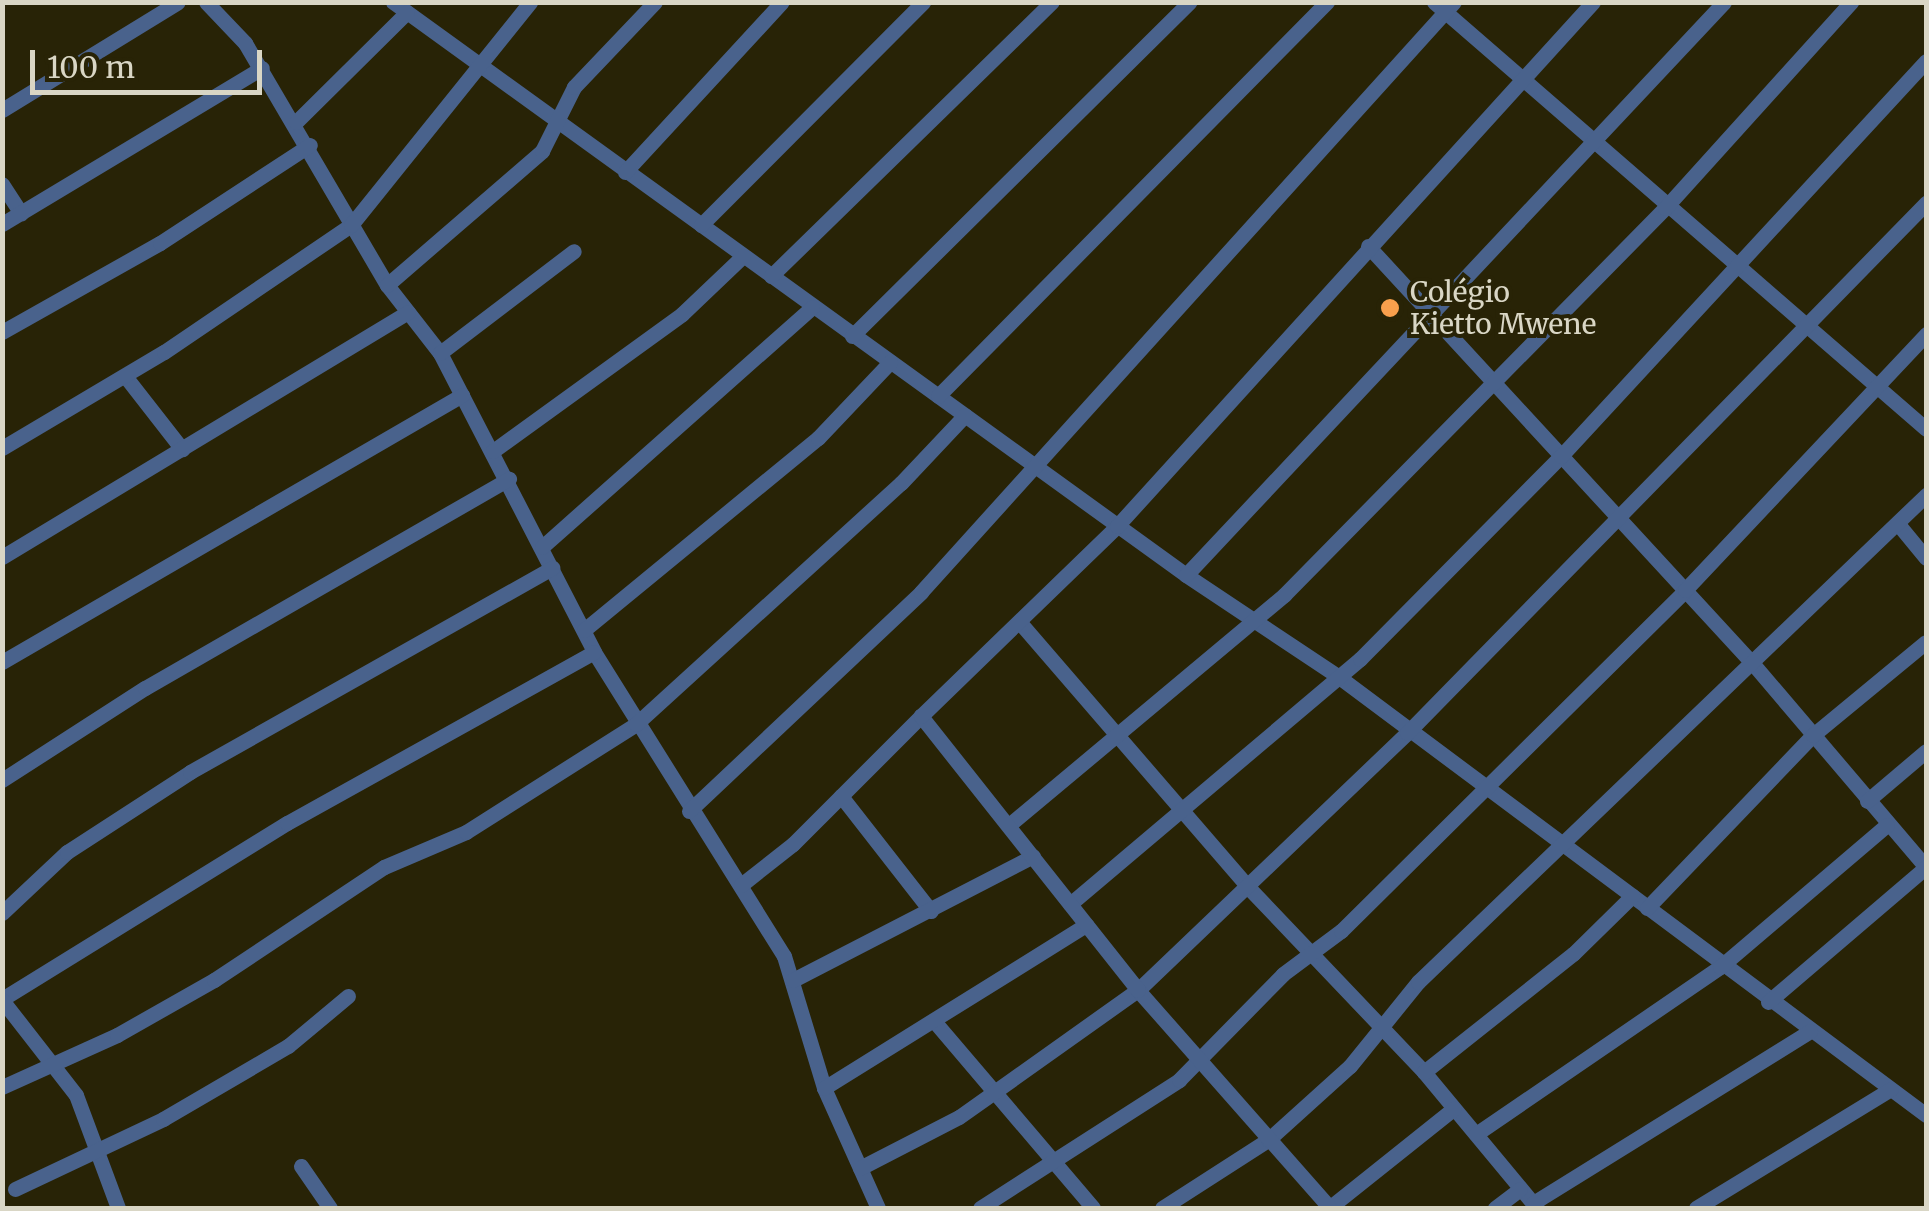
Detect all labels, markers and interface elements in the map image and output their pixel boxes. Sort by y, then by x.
scale bar [35,30,268,92]
text: 100 m [47,48,135,86]
place label: Colégio Kietto Mwene [1410,275,1596,341]
marker: Colégio Kietto Mwene [1379,297,1401,319]

